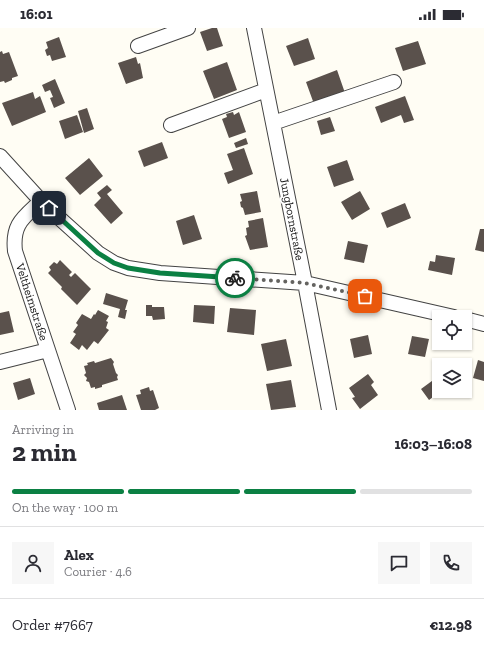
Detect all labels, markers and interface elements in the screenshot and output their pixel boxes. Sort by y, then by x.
text: 16:01 [20,5,53,23]
street label: Jungbornstraße [277,176,307,262]
pin [32,191,66,225]
icon: home [38,197,60,219]
courier [215,258,255,298]
street label: Veltheimstraße [13,261,51,343]
icon: bike [224,267,246,289]
pin [348,279,382,313]
icon: bag [354,285,376,307]
map controls [432,310,472,398]
button: locate [432,310,472,350]
button: layers [432,358,472,398]
text: Arriving in [12,422,74,437]
text: 16:03–16:08 [394,435,472,453]
text: 2 min [12,436,77,468]
text: On the way · 100 m [12,500,118,515]
button: person [12,542,54,584]
button: chat [378,542,420,584]
button: phone [430,542,472,584]
text: Alex [64,546,94,564]
text: Courier · 4.6 [64,564,132,579]
text: Order #7667 [12,616,93,634]
text: €12.98 [429,616,472,634]

